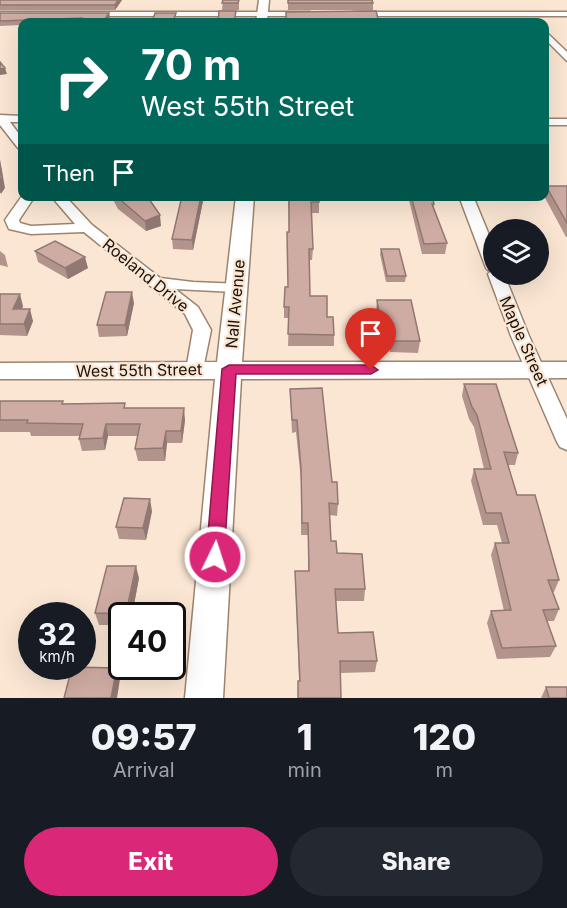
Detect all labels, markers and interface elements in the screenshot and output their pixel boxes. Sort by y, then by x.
text: 70 m [141,39,241,90]
icon: right [42,42,120,120]
text: West 55th Street [141,90,354,123]
icon: arrive [107,156,140,189]
text: Then [42,160,95,186]
map controls [483,219,549,285]
button: layers [483,219,549,285]
street label: Roeland Drive [99,234,193,316]
street label: Nall Avenue [221,259,249,349]
street label: Maple Street [495,293,553,389]
pin [345,308,396,370]
icon: arrive [354,317,387,350]
street label: West 55th Street [76,359,202,381]
position arrow [183,525,247,589]
speed limit sign: 40 [108,602,186,680]
text: 32 [38,616,76,652]
text: km/h [39,647,75,666]
text: 09:57 [91,715,197,759]
text: 1 [297,715,313,759]
text: 120 [412,715,476,759]
text: Arrival [113,758,175,782]
text: min [288,758,322,782]
text: m [436,758,453,782]
button: Exit [24,827,278,896]
button: Share [290,827,543,896]

